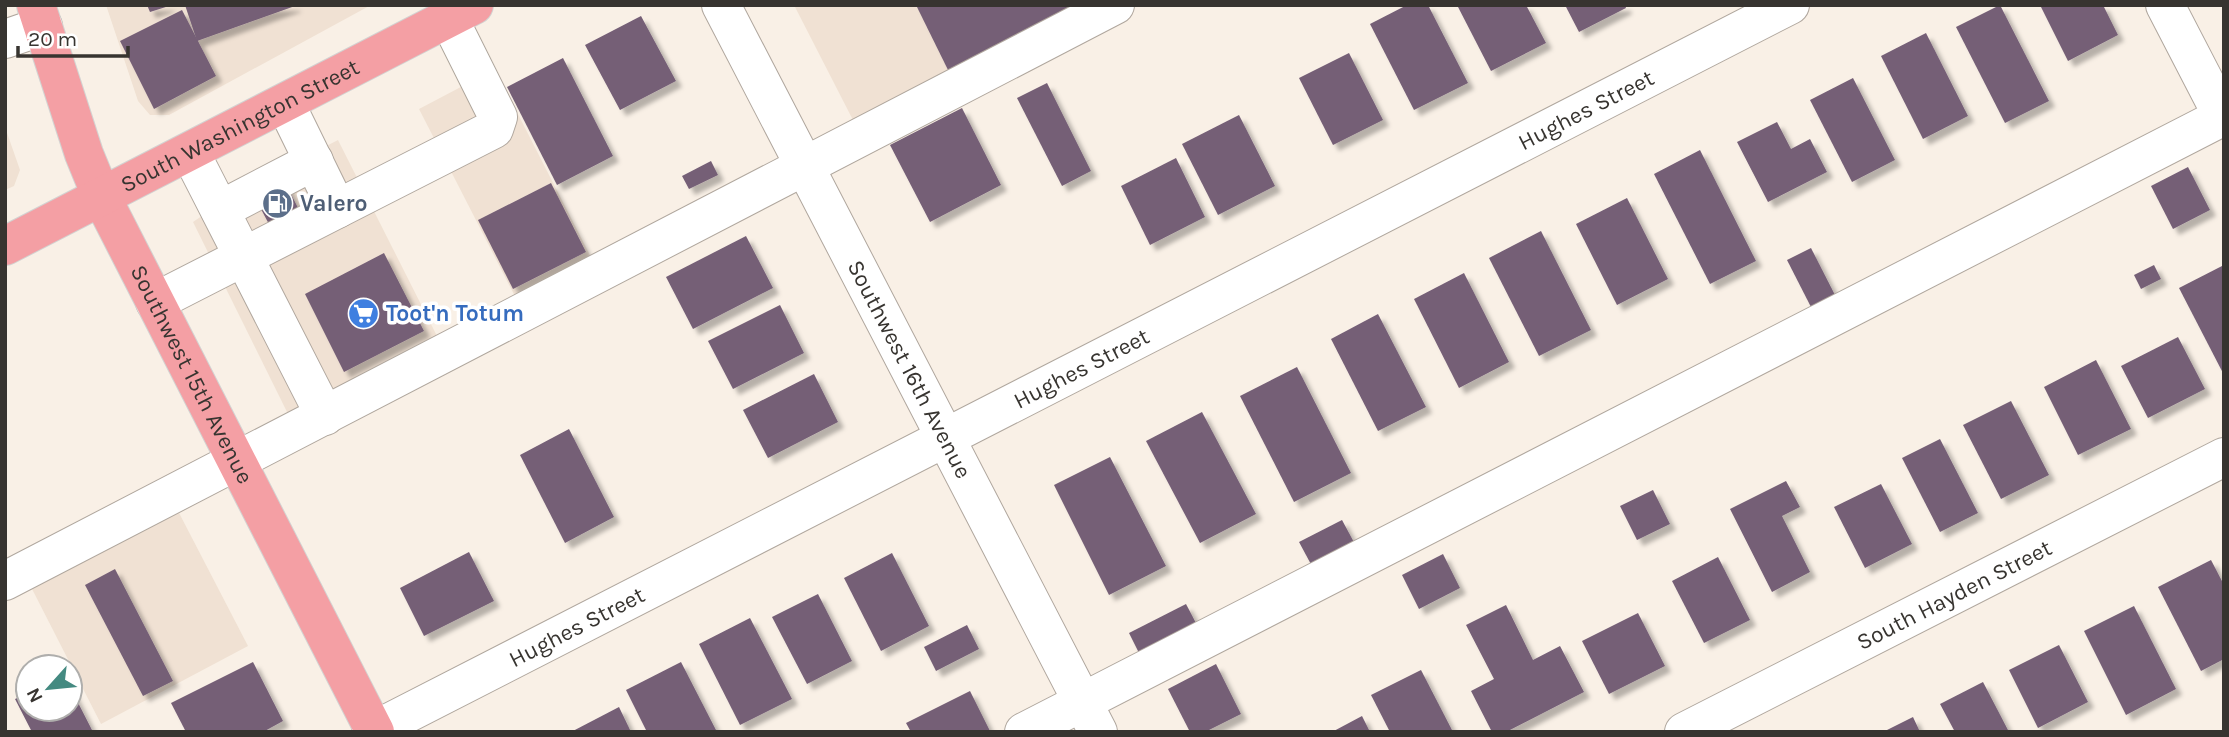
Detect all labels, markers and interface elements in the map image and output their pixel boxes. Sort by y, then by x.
scale bar [18,14,128,58]
text: 20 m [28,27,77,51]
street label: South Washington Street [116,53,364,198]
street label: Hughes Street [1514,64,1659,156]
fuel station icon: Valero [260,186,294,220]
place label: Valero [300,190,368,217]
street label: Southwest 16th Avenue [842,255,977,483]
street label: Southwest 15th Avenue [125,261,259,488]
supermarket icon: Toot'n Totum [346,296,380,330]
place label: Toot'n Totum [386,300,524,327]
street label: Hughes Street [1009,322,1154,415]
street label: South Hayden Street [1852,534,2057,656]
street label: Hughes Street [504,581,649,673]
north arrow [14,653,84,723]
text: N [22,684,48,706]

